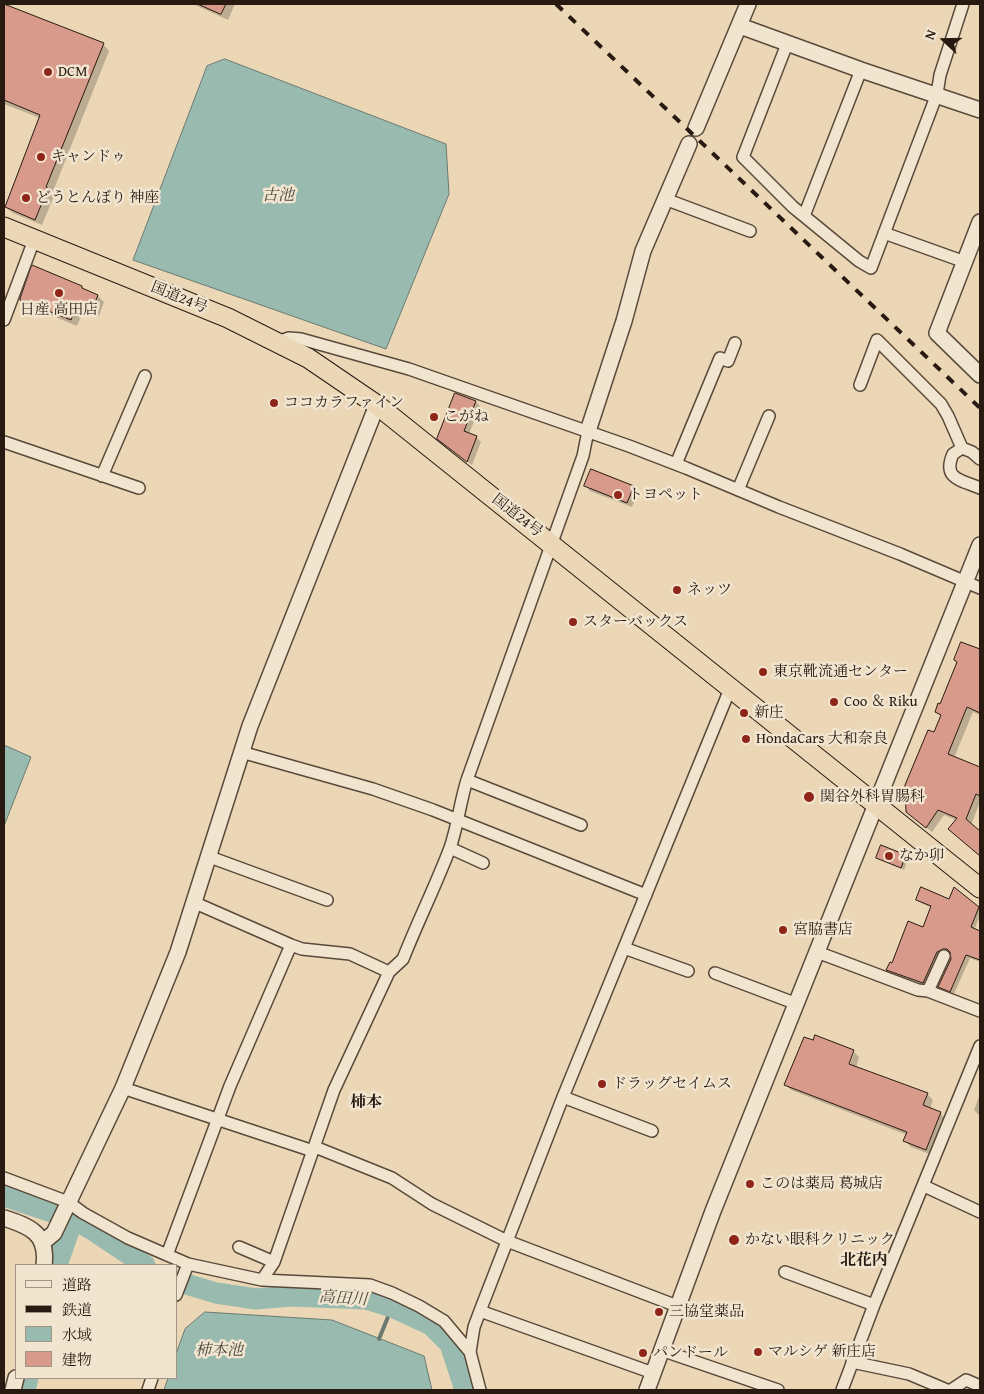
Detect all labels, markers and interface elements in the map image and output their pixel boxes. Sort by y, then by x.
north arrow [919,15,969,65]
text: N [919,27,941,43]
place label: DCM [58,63,88,81]
marker: DCM [42,66,54,78]
place label: キャンドゥ [51,148,126,166]
marker: キャンドゥ [35,151,47,163]
water label: 古池 [262,186,294,206]
place label: どうとんぼり 神座 [36,189,159,207]
marker: どうとんぼり 神座 [20,192,32,204]
street label: 国道24号 [148,279,210,317]
marker: 日産 高田店 [53,287,65,299]
place label: 日産 高田店 [20,301,98,319]
place label: ココカラファイン [284,394,404,412]
marker: ココカラファイン [268,397,280,409]
place label: こがね [444,408,489,426]
marker: こがね [428,411,440,423]
place label: トヨペット [628,486,703,504]
marker: トヨペット [612,489,624,501]
street label: 国道24号 [488,491,546,541]
place label: ネッツ [687,581,732,599]
marker: ネッツ [671,584,683,596]
place label: スターバックス [583,613,688,631]
marker: スターバックス [567,616,579,628]
place label: 東京靴流通センター [773,663,908,681]
marker: 東京靴流通センター [757,666,769,678]
place label: Coo ＆ Riku [844,693,918,711]
marker: Coo ＆ Riku [828,696,840,708]
place label: 新庄 [754,704,784,722]
marker: 新庄 [738,707,750,719]
place label: HondaCars 大和奈良 [756,730,888,748]
marker: HondaCars 大和奈良 [740,733,752,745]
place label: 関谷外科胃腸科 [820,788,925,806]
marker: 関谷外科胃腸科 [802,790,816,804]
place label: なか卯 [899,847,944,865]
marker: なか卯 [883,850,895,862]
place label: 宮脇書店 [793,921,853,939]
marker: 宮脇書店 [777,924,789,936]
place label: ドラッグセイムス [612,1075,732,1093]
marker: ドラッグセイムス [596,1078,608,1090]
district label: 柿本 [350,1093,382,1113]
place label: このは薬局 葛城店 [760,1175,883,1193]
marker: このは薬局 葛城店 [744,1178,756,1190]
place label: かない眼科クリニック [745,1231,895,1249]
marker: かない眼科クリニック [727,1233,741,1247]
district label: 北花内 [840,1251,888,1271]
legend [15,1264,178,1379]
text: 道路 [62,1274,92,1295]
water label: 高田川 [318,1288,368,1310]
text: 鉄道 [62,1299,92,1320]
place label: 三協堂薬品 [669,1303,744,1321]
marker: 三協堂薬品 [653,1306,665,1318]
text: 水域 [62,1324,92,1345]
water label: 柿本池 [195,1341,243,1361]
place label: マルシゲ 新庄店 [768,1343,876,1361]
place label: パンドール [653,1344,728,1362]
marker: マルシゲ 新庄店 [752,1346,764,1358]
marker: パンドール [637,1347,649,1359]
text: 建物 [62,1349,92,1370]

